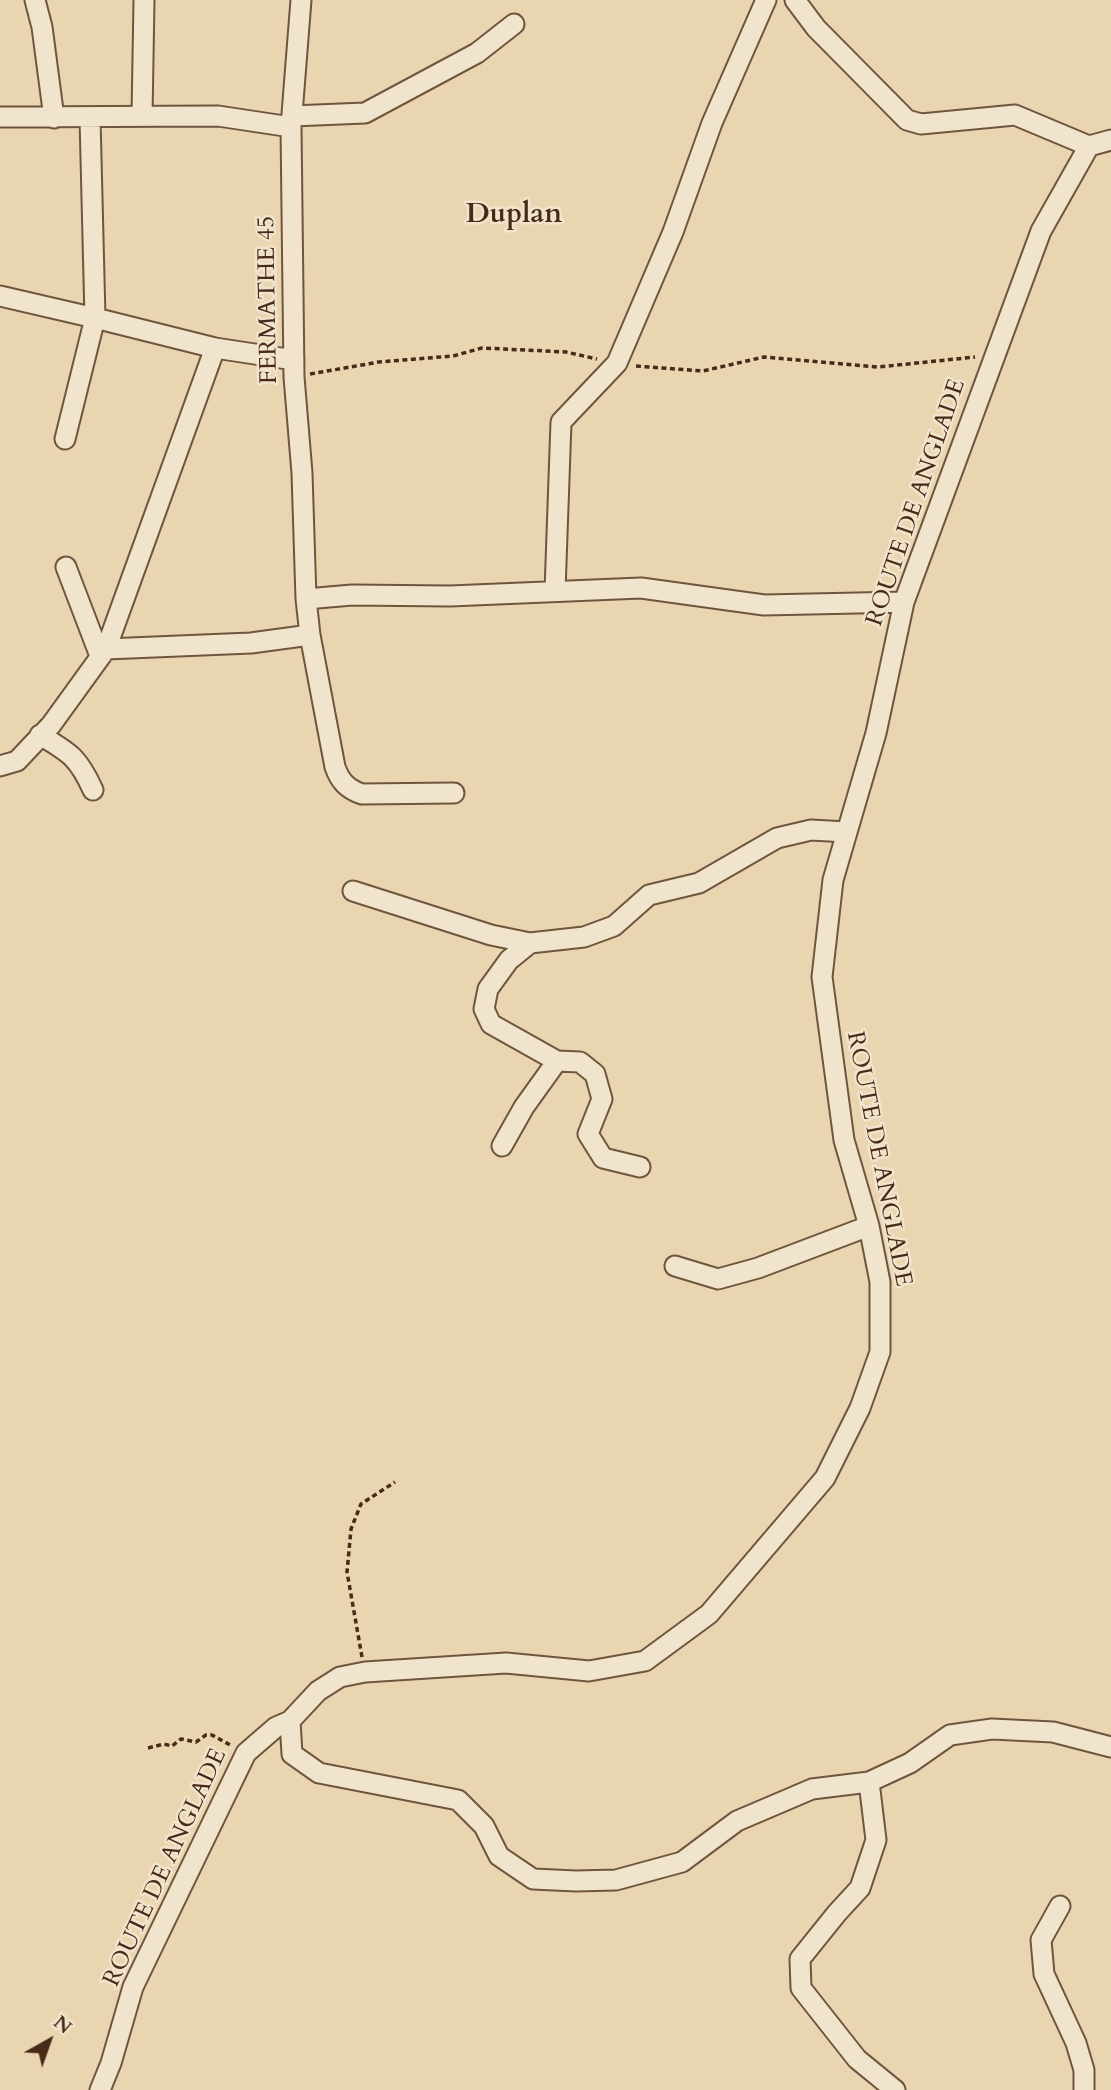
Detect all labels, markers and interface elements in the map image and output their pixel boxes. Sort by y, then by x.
district label: Duplan [466,199,562,233]
street label: FERMATHE 45 [253,216,285,384]
street label: ROUTE DE ANGLADE [861,376,973,630]
street label: ROUTE DE ANGLADE [839,1029,917,1289]
street label: ROUTE DE ANGLADE [98,1745,234,1991]
north arrow [14,2006,84,2076]
text: N [48,2010,77,2040]

